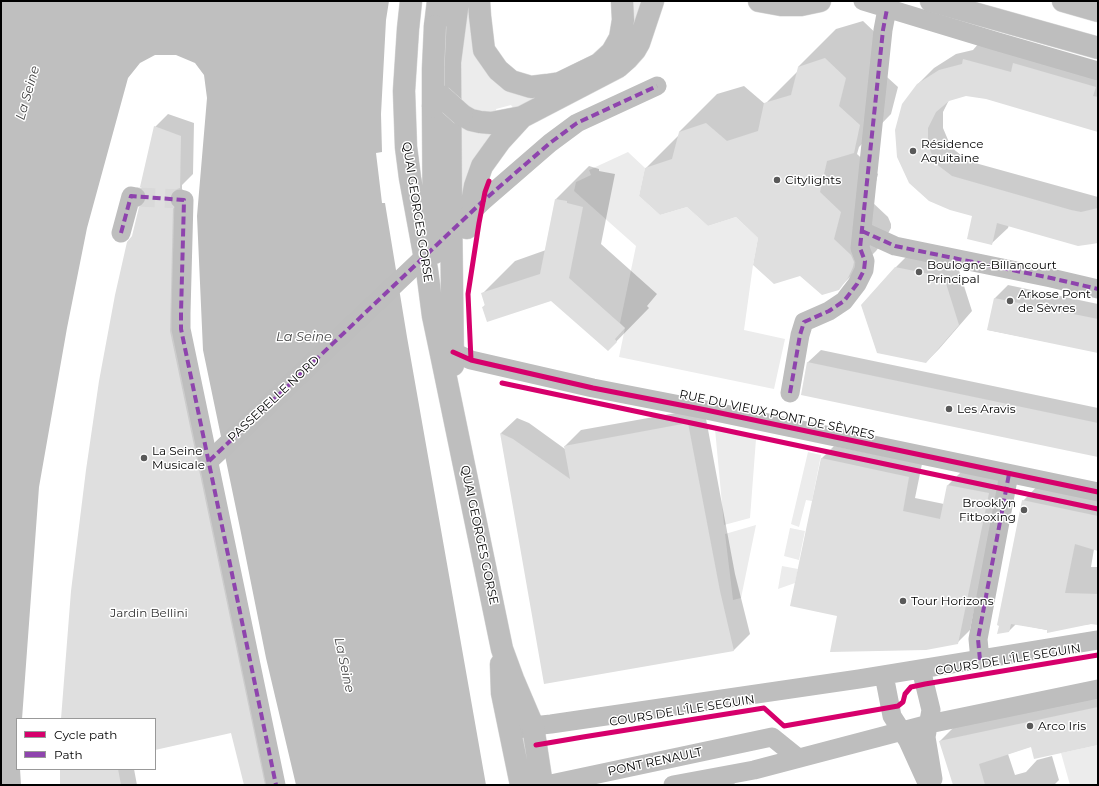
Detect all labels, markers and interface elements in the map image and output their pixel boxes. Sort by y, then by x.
water label: La Seine [13,64,43,122]
place label: Résidence Aquitaine [921,137,983,165]
street label: QUAI GEORGES GORSE [399,141,435,283]
marker: Résidence Aquitaine [908,146,918,156]
place label: Citylights [785,173,841,187]
marker: Citylights [772,175,782,185]
place label: Boulogne-Billancourt Principal [927,258,1057,286]
marker: Boulogne-Billancourt Principal [914,267,924,277]
place label: Arkose Pont de Sèvres [1018,287,1091,315]
marker: Arkose Pont de Sèvres [1005,296,1015,306]
water label: La Seine [276,329,332,345]
street label: PASSERELLE NORD [225,353,323,445]
street label: RUE DU VIEUX PONT DE SÈVRES [678,387,876,443]
place label: Les Aravis [957,402,1016,416]
marker: Les Aravis [944,404,954,414]
place label: La Seine Musicale [152,444,205,472]
marker: La Seine Musicale [139,453,149,463]
street label: QUAI GEORGES GORSE [457,464,501,606]
place label: Brooklyn Fitboxing [959,496,1016,524]
marker: Brooklyn Fitboxing [1019,505,1029,515]
place label: Tour Horizons [911,594,994,608]
marker: Tour Horizons [898,596,908,606]
park label: Jardin Bellini [110,606,188,620]
water label: La Seine [331,636,357,694]
street label: COURS DE L'ÎLE SEGUIN [934,641,1082,679]
street label: COURS DE L'ÎLE SEGUIN [608,692,756,730]
legend [16,718,156,770]
place label: Arco Iris [1038,719,1086,733]
marker: Arco Iris [1025,721,1035,731]
text: Cycle path [54,727,117,742]
street label: PONT RENAULT [607,745,703,779]
text: Path [54,747,83,762]

